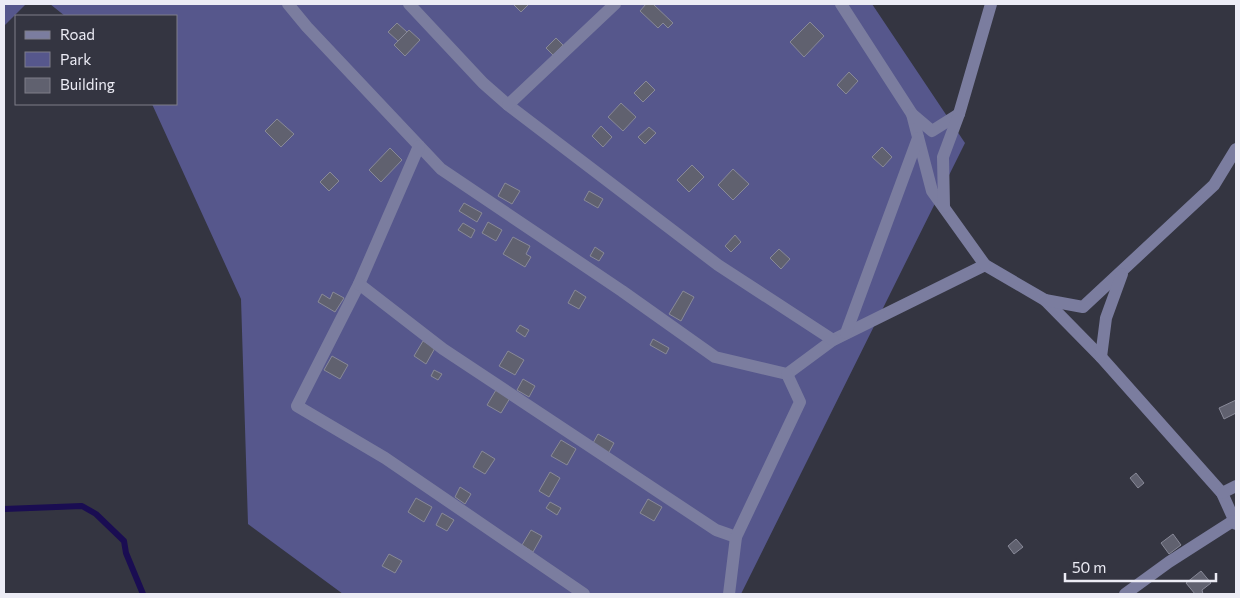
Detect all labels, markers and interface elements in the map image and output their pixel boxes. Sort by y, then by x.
legend [15,15,178,105]
text: Road [60,25,95,43]
text: Park [60,50,91,68]
text: Building [60,75,115,93]
scale bar [1065,550,1216,582]
text: 50 m [1072,558,1106,576]

